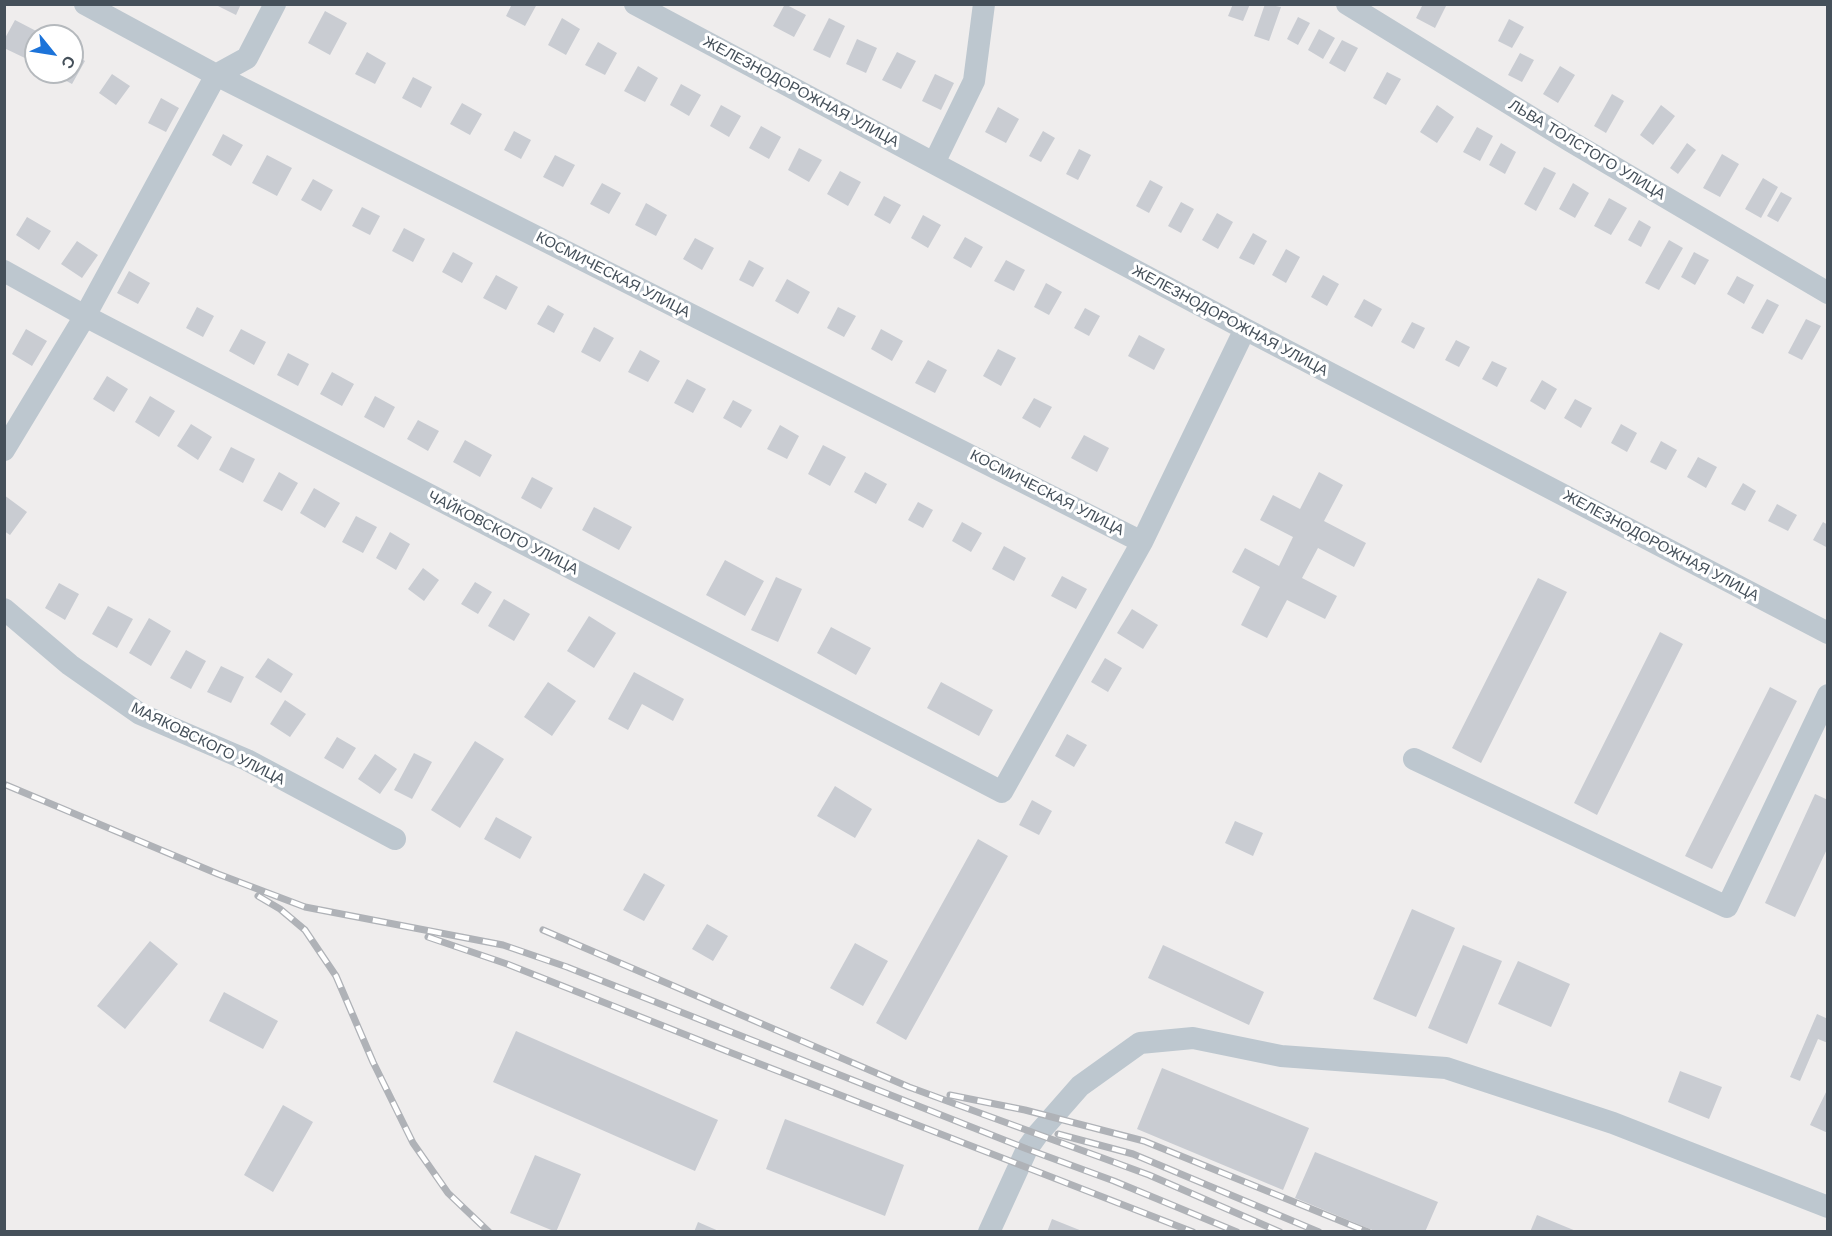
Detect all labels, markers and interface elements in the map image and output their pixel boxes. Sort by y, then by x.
north arrow [24,24,84,84]
street label: ЖЕЛЕЗНОДОРОЖНАЯ УЛИЦА [700,33,902,151]
text: С [57,52,79,72]
street label: ЛЬВА ТОЛСТОГО УЛИЦА [1505,96,1669,204]
street label: КОСМИЧЕСКАЯ УЛИЦА [533,228,693,322]
street label: ЖЕЛЕЗНОДОРОЖНАЯ УЛИЦА [1129,262,1331,380]
street label: КОСМИЧЕСКАЯ УЛИЦА [967,446,1127,540]
street label: ЧАЙКОВСКОГО УЛИЦА [425,487,581,579]
street label: ЖЕЛЕЗНОДОРОЖНАЯ УЛИЦА [1560,487,1762,605]
street label: МАЯКОВСКОГО УЛИЦА [128,699,288,789]

